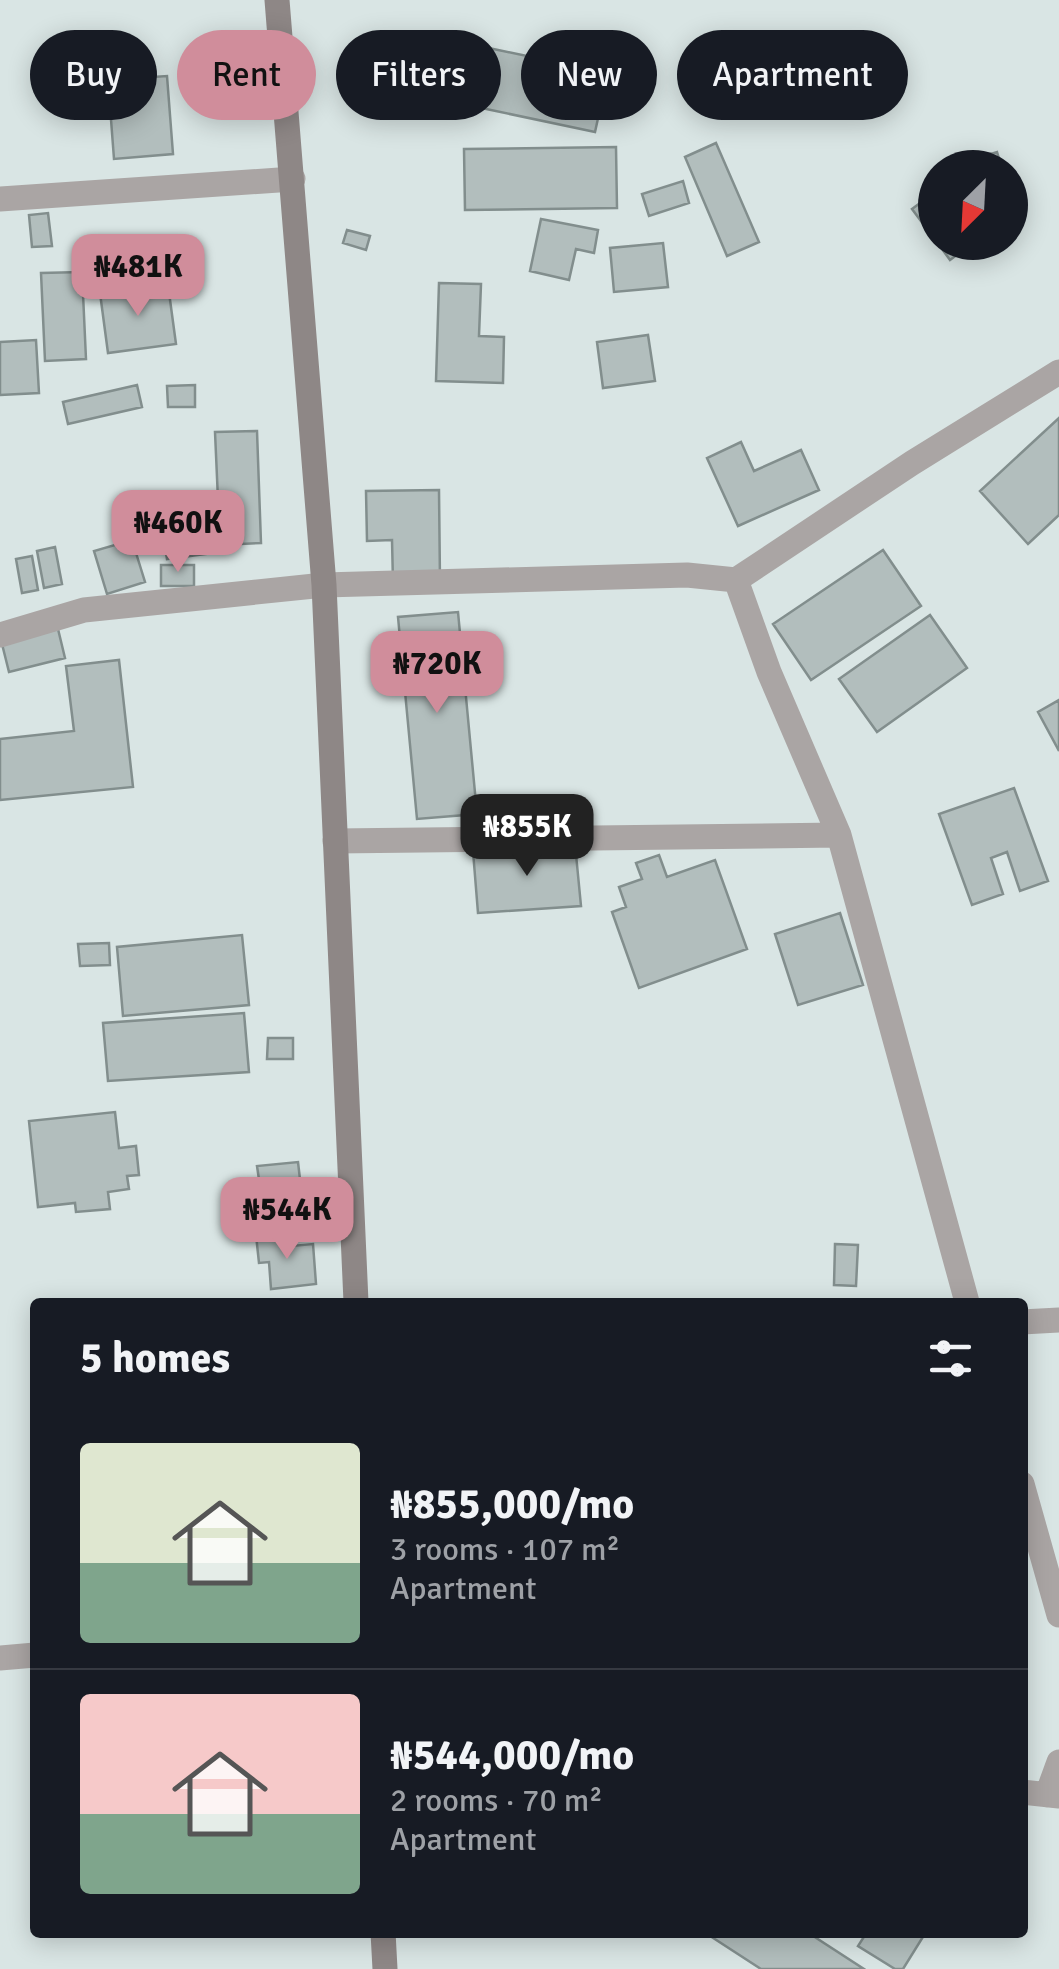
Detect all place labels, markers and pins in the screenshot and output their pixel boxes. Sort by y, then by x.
pin: ₦481K [68,234,208,319]
pin: ₦460K [108,490,248,575]
pin: ₦720K [367,631,507,716]
pin: ₦855K [457,794,597,879]
pin: ₦544K [217,1177,357,1262]

